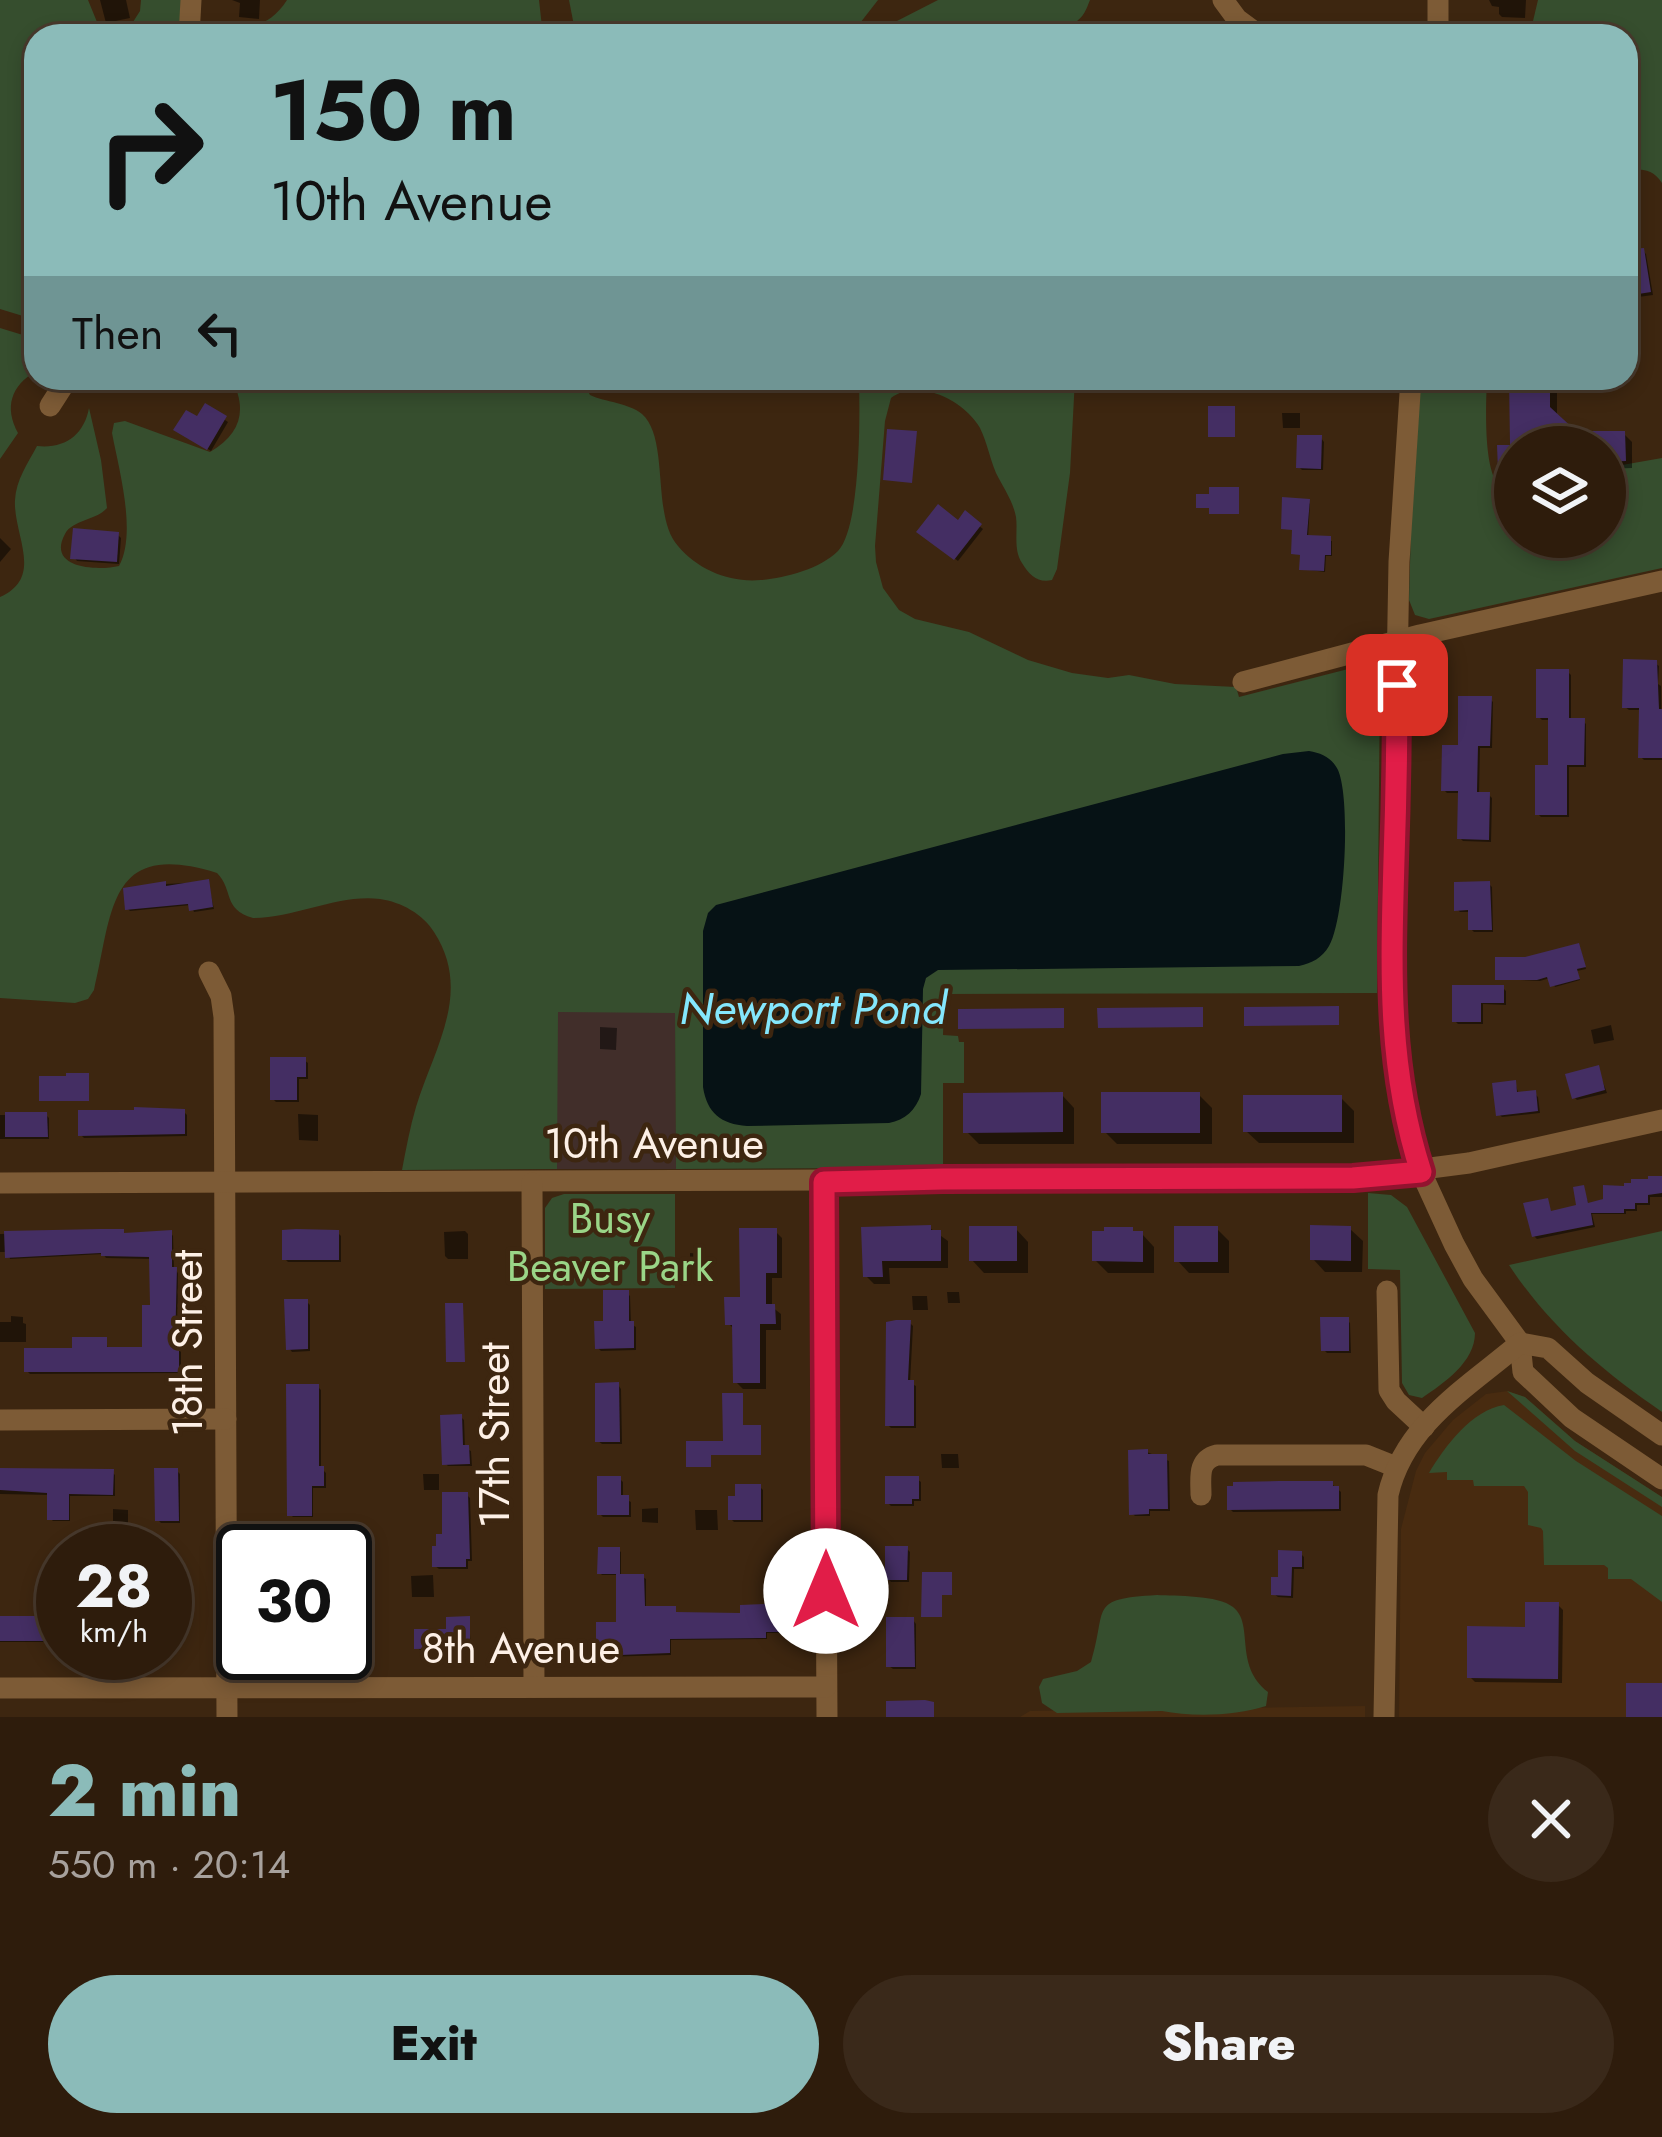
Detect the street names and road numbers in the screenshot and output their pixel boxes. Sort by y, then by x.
street label: 10th Avenue [544,1113,764,1174]
street label: 18th Street [157,1250,218,1436]
street label: 17th Street [464,1342,525,1528]
street label: 8th Avenue [422,1618,620,1679]

